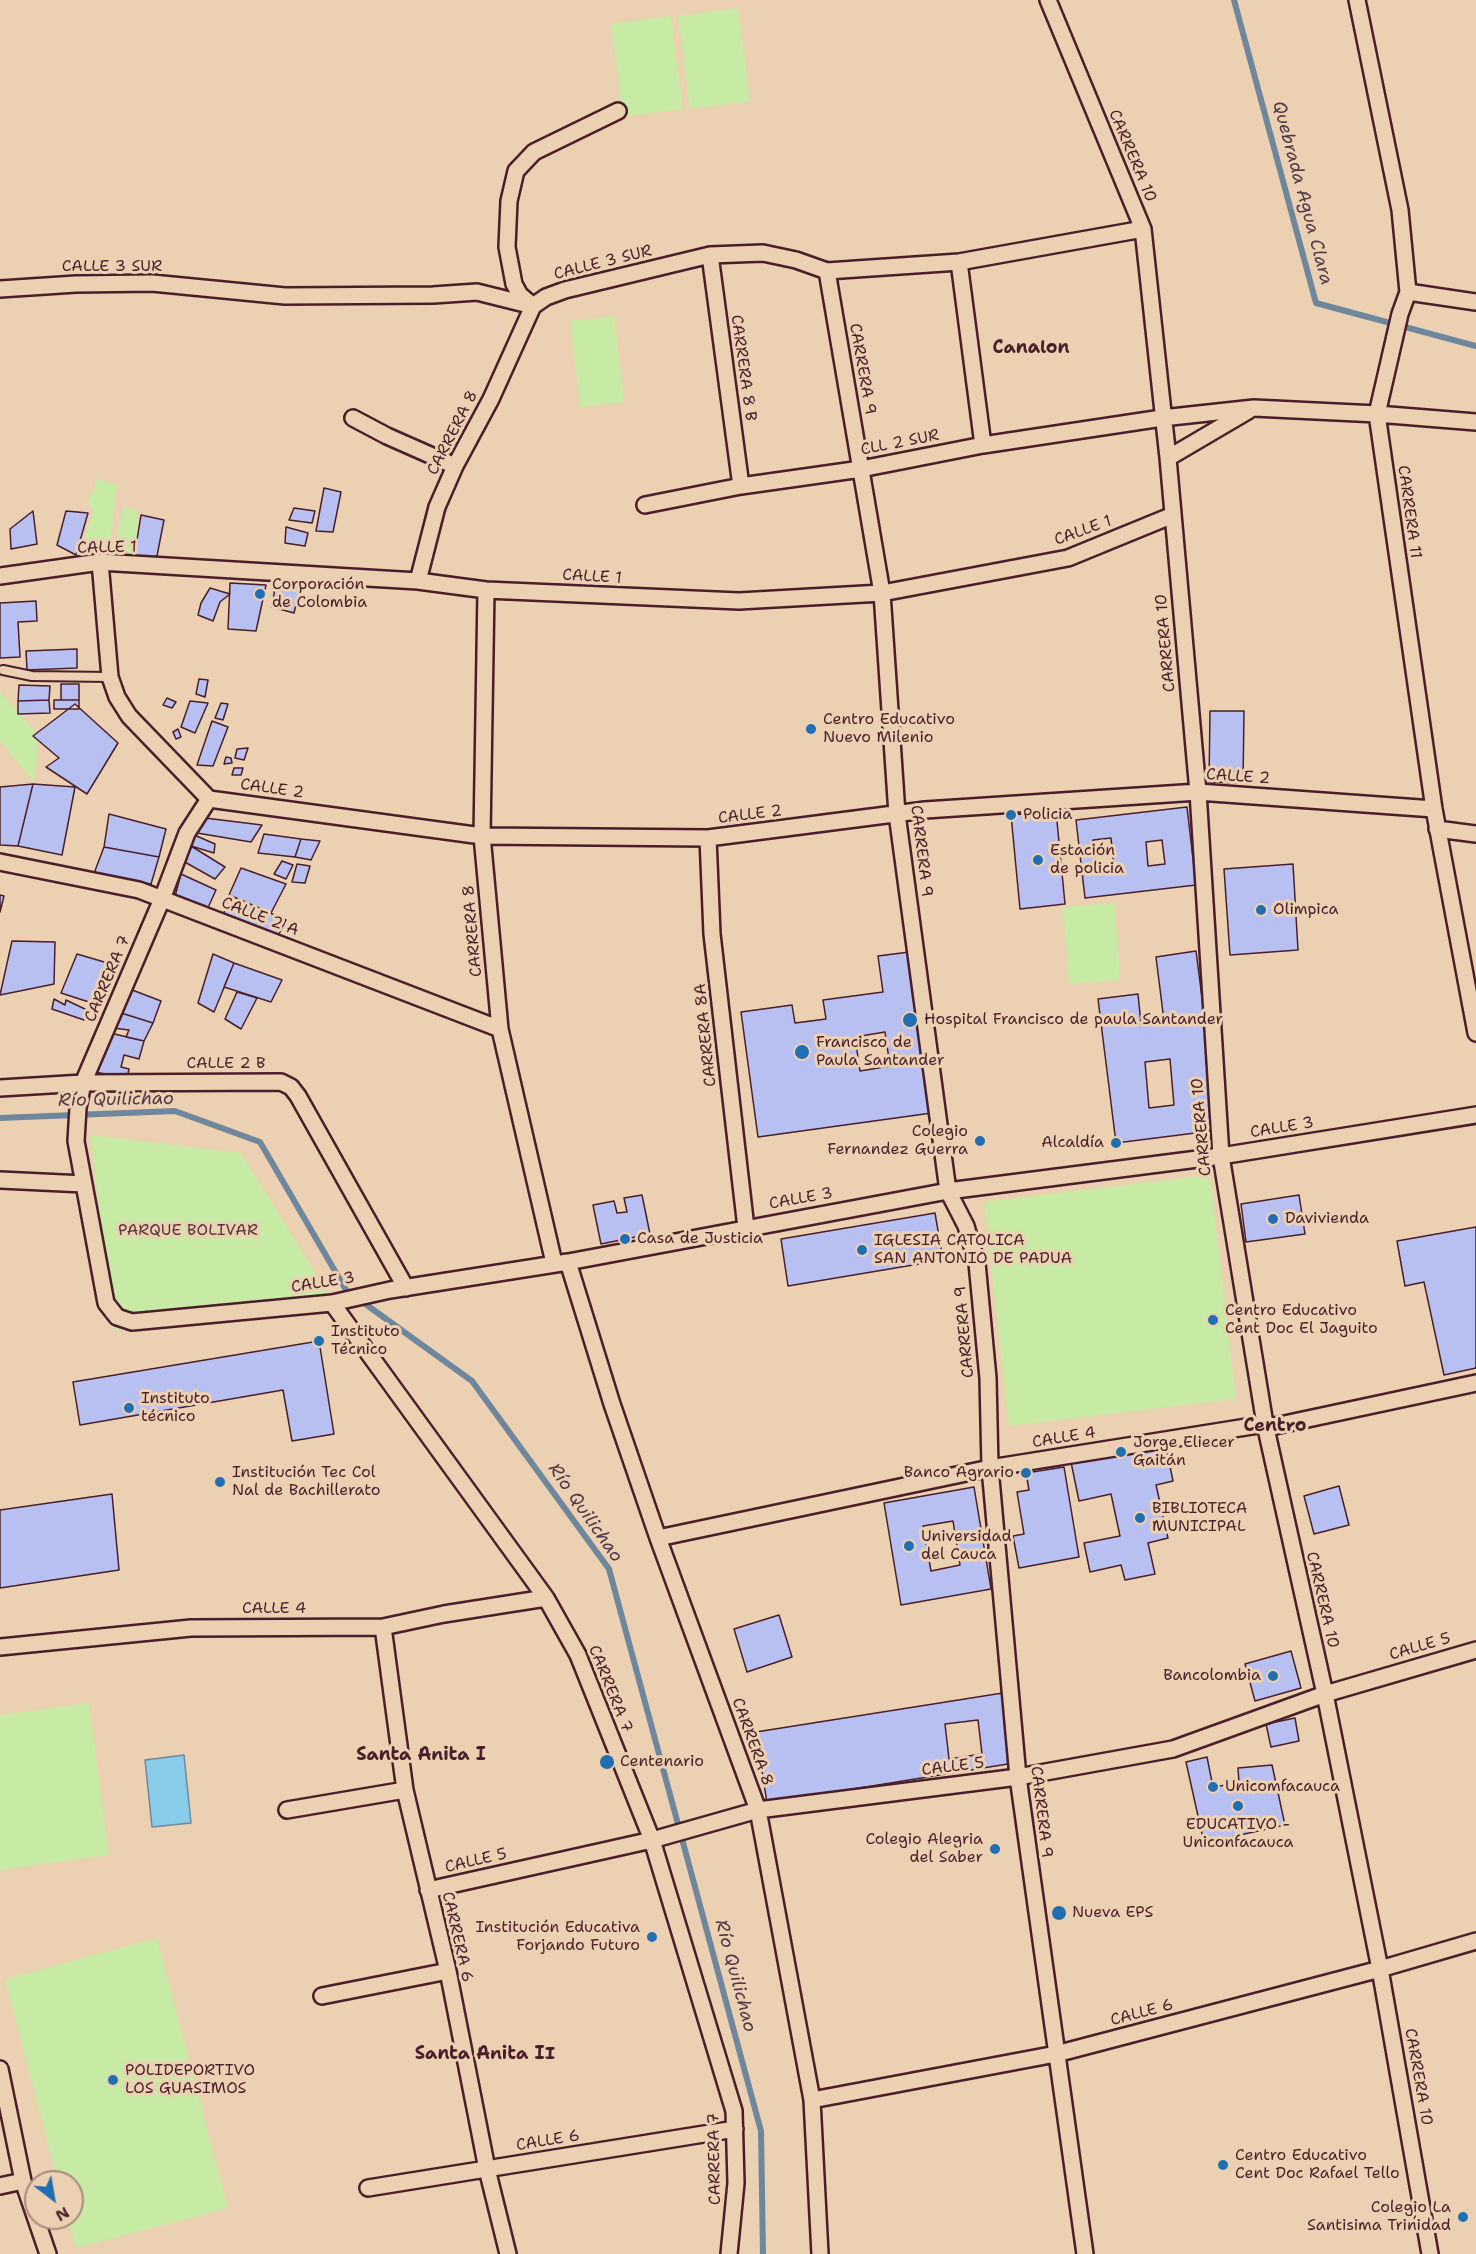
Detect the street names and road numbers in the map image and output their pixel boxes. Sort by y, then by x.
street label: CARRERA 10 [1104,107,1160,205]
street label: CALLE 3 SUR [552,242,654,284]
street label: CALLE 3 SUR [62,257,162,277]
street label: CARRERA 8 B [726,314,760,422]
street label: CARRERA 9 [845,322,879,416]
street label: CARRERA 8 [423,388,483,478]
street label: CLL 2 SUR [859,426,941,460]
street label: CARRERA 11 [1393,464,1425,560]
street label: CALLE 1 [1052,512,1114,550]
street label: CALLE 1 [77,538,137,558]
street label: CALLE 1 [562,566,622,588]
street label: CARRERA 10 [1152,593,1180,693]
street label: CALLE 2 [1205,765,1271,789]
street label: CALLE 2 [239,775,305,803]
street label: CALLE 2 [717,802,783,828]
street label: CARRERA 9 [906,804,936,898]
street label: CARRERA 8 [459,884,487,978]
street label: CALLE 2 A [219,893,301,941]
street label: CARRERA 7 [81,933,135,1025]
street label: CARRERA 8A [691,982,721,1088]
street label: CALLE 2 B [186,1054,266,1074]
street label: CARRERA 10 [1188,1077,1216,1177]
street label: CALLE 3 [1249,1113,1315,1143]
street label: CALLE 3 [768,1184,834,1214]
street label: CALLE 3 [290,1268,356,1298]
street label: CARRERA 9 [951,1285,979,1379]
street label: CALLE 4 [1031,1423,1097,1453]
street label: CARRERA 10 [1302,1550,1342,1650]
street label: CALLE 4 [242,1599,306,1619]
street label: CALLE 5 [1387,1629,1453,1665]
street label: CARRERA 7 [584,1643,636,1735]
street label: CARRERA 8 [727,1695,777,1789]
street label: CALLE 5 [921,1754,985,1780]
street label: CARRERA 9 [1026,1765,1056,1859]
street label: CALLE 5 [443,1845,509,1877]
street label: CARRERA 6 [437,1890,477,1984]
street label: CALLE 6 [1109,1995,1175,2031]
street label: CARRERA 10 [1400,2027,1436,2127]
street label: CARRERA 7 [705,2113,725,2205]
street label: CALLE 6 [515,2126,581,2156]

